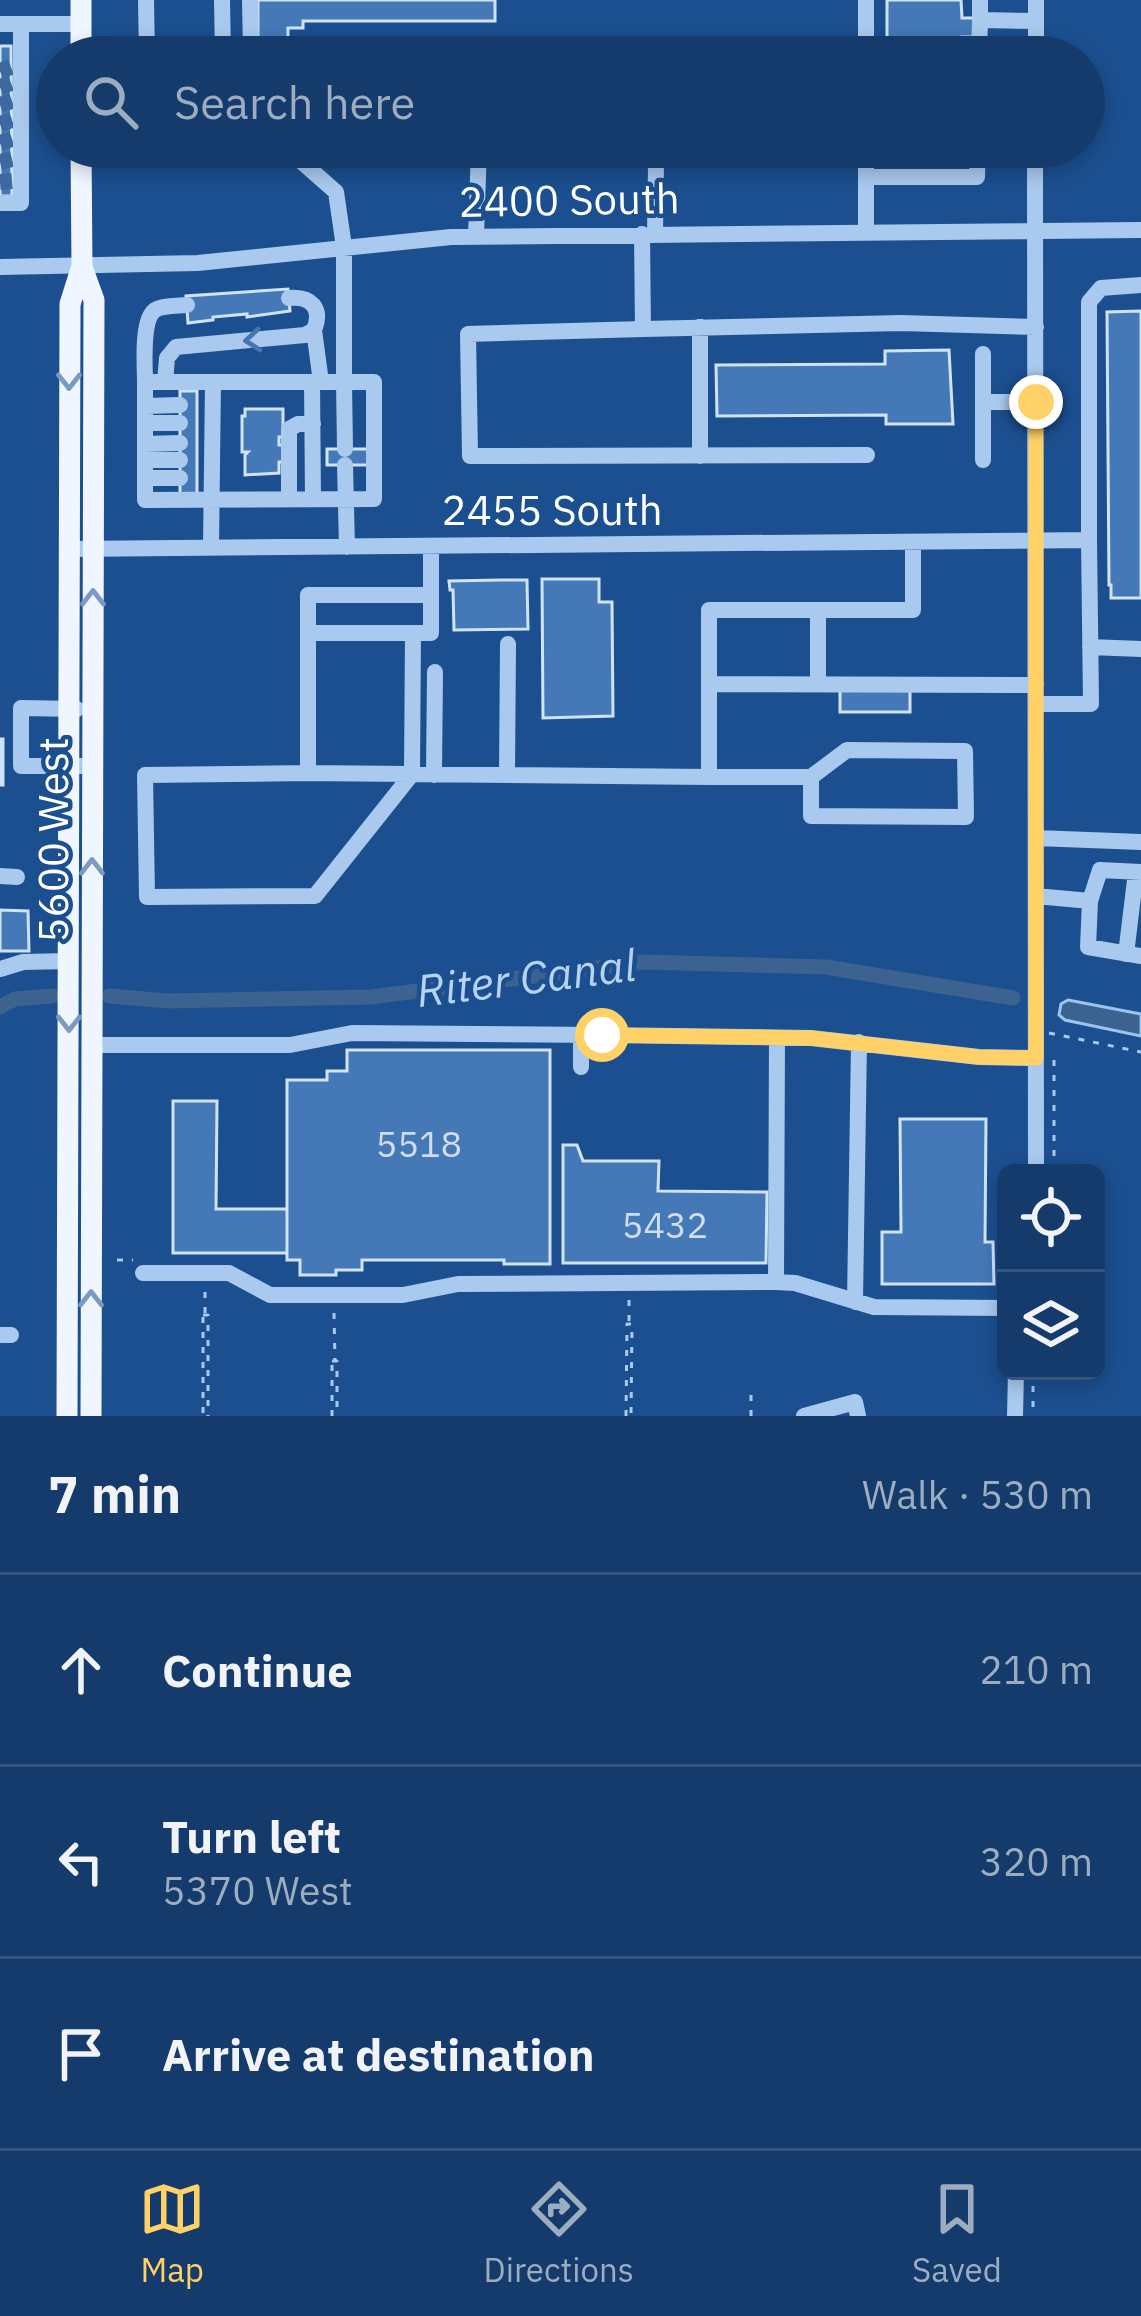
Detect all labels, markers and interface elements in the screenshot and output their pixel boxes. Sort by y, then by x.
search box [36,36,1105,168]
icon: search [78,69,144,135]
text: Search here [174,73,415,131]
street label: 2400 South [458,170,680,229]
one-way arrow [244,326,263,352]
one-way arrow [56,373,82,391]
route end [1009,375,1063,429]
street label: 2455 South [441,482,663,537]
one-way arrow [80,588,106,606]
street label: 5600 West [25,737,80,943]
one-way arrow [79,857,105,875]
water label: Riter Canal [413,935,639,1019]
route start [575,1008,629,1062]
one-way arrow [56,1015,82,1033]
house number: 5518 [376,1120,462,1167]
map controls [997,1164,1105,1380]
button: locate [997,1164,1105,1272]
house number: 5432 [622,1201,708,1248]
button: layers [997,1272,1105,1380]
one-way arrow [78,1289,104,1307]
text: 7 min [48,1461,181,1527]
text: Walk · 530 m [862,1469,1093,1520]
icon: ahead [48,1637,114,1703]
text: Continue [162,1641,353,1699]
text: 210 m [980,1644,1093,1695]
text: Turn left [162,1807,341,1865]
icon: left [48,1829,114,1895]
text: 320 m [980,1836,1093,1887]
text: 5370 West [162,1865,353,1916]
icon: arrive [48,2021,114,2087]
text: Arrive at destination [162,2025,595,2083]
tab: Map [139,2176,205,2291]
tab: Directions [484,2176,634,2291]
tab: Saved [912,2176,1002,2291]

